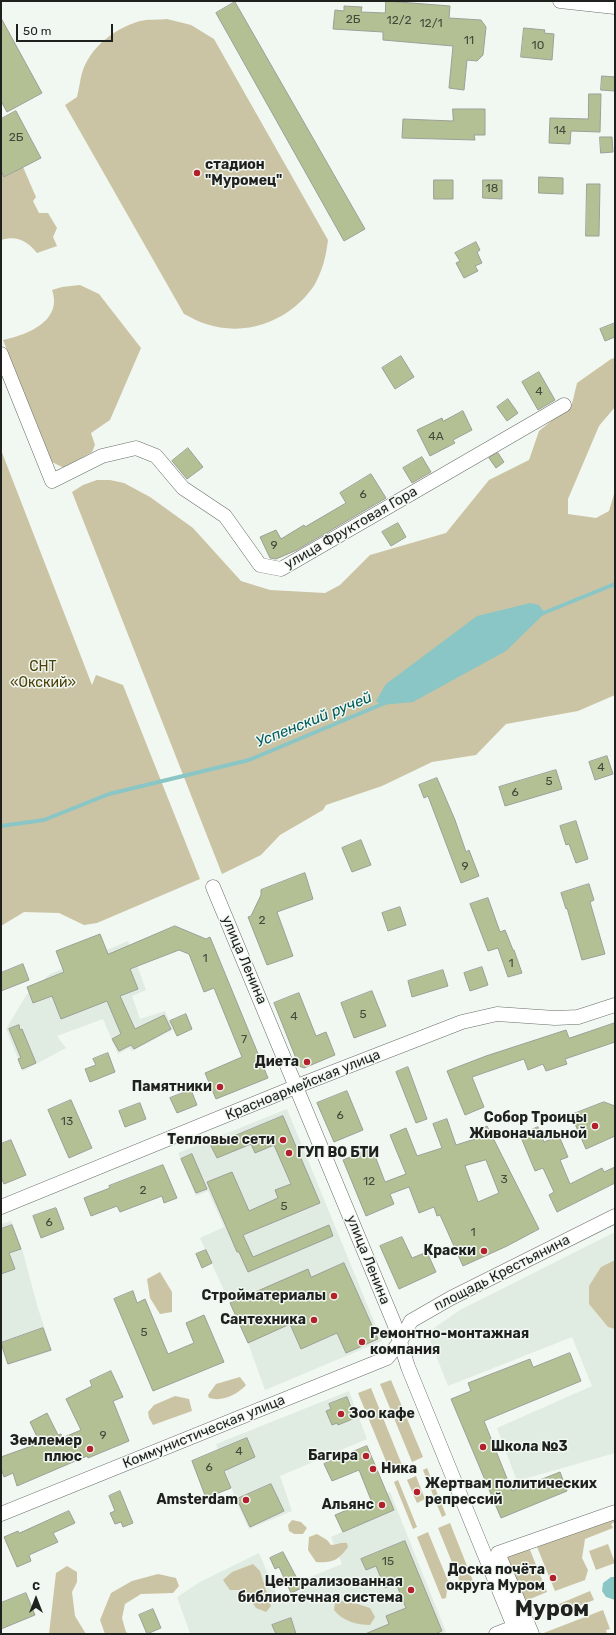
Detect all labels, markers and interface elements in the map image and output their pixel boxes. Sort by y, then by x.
house number: 2Б [346,13,360,27]
house number: 12/2 [387,14,411,28]
scale bar [18,16,115,42]
house number: 12/1 [419,17,443,31]
text: 50 m [23,24,51,38]
house number: 11 [464,34,474,48]
house number: 10 [532,39,544,53]
house number: 14 [554,124,566,138]
house number: 2Б [9,131,23,145]
place label: стадион "Муромец" [205,157,282,190]
marker: стадион "Муромец" [192,168,202,178]
house number: 18 [486,182,498,196]
house number: 4 [535,385,543,399]
house number: 4А [428,430,444,444]
street label: улица Фруктовая Гора [282,483,420,573]
house number: 6 [359,488,367,502]
house number: 9 [270,539,278,553]
park label: СНТ «Окский» [10,659,76,692]
water label: Успенский ручей [253,689,375,751]
house number: 4 [597,761,605,775]
house number: 5 [545,775,553,789]
house number: 6 [511,786,519,800]
house number: 9 [461,860,469,874]
street label: улица Ленина [218,913,270,1007]
house number: 2 [258,914,266,928]
house number: 1 [202,952,208,966]
house number: 1 [508,957,514,971]
house number: 5 [359,1008,367,1022]
house number: 4 [290,1010,298,1024]
house number: 7 [241,1033,247,1047]
street label: Красноармейская улица [223,1046,383,1124]
place label: Диета [255,1054,299,1070]
marker: Диета [302,1057,312,1067]
place label: Памятники [132,1079,212,1095]
marker: Памятники [215,1082,225,1092]
house number: 6 [336,1109,344,1123]
place label: Собор Троицы Живоначальной [469,1110,587,1142]
house number: 13 [61,1115,73,1129]
marker: Собор Троицы Живоначальной [590,1121,600,1131]
place label: Тепловые сети [167,1132,275,1148]
marker: Тепловые сети [278,1135,288,1145]
place label: ГУП ВО БТИ [297,1145,379,1161]
marker: ГУП ВО БТИ [284,1148,294,1158]
house number: 3 [500,1173,508,1187]
house number: 12 [363,1175,375,1189]
house number: 2 [139,1184,147,1198]
house number: 5 [280,1200,288,1214]
street label: улица Ленина [342,1213,394,1307]
house number: 6 [45,1216,53,1230]
house number: 1 [470,1226,476,1240]
street label: площадь Крестьянина [431,1231,573,1315]
place label: Краски [423,1243,476,1259]
marker: Краски [479,1246,489,1256]
place label: Стройматериалы [201,1288,326,1304]
marker: Стройматериалы [329,1291,339,1301]
place label: Сантехника [220,1312,306,1328]
marker: Сантехника [309,1315,319,1325]
house number: 5 [140,1326,148,1340]
place label: Ремонтно-монтажная компания [370,1326,529,1358]
marker: Ремонтно-монтажная компания [357,1337,367,1347]
street label: Коммунистическая улица [120,1392,288,1472]
place label: Зоо кафе [349,1406,415,1422]
marker: Зоо кафе [336,1409,346,1419]
house number: 9 [99,1429,107,1443]
place label: Землемер плюс [10,1433,82,1466]
place label: Школа №3 [491,1439,568,1455]
marker: Школа №3 [478,1442,488,1452]
marker: Землемер плюс [85,1444,95,1454]
house number: 4 [235,1445,243,1459]
place label: Багира [308,1448,358,1464]
marker: Багира [361,1451,371,1461]
house number: 6 [205,1461,213,1475]
place label: Ника [381,1461,417,1477]
marker: Ника [368,1464,378,1474]
place label: Жертвам политических репрессий [425,1476,597,1508]
marker: Жертвам политических репрессий [412,1487,422,1497]
place label: Amsterdam [156,1492,238,1508]
marker: Amsterdam [241,1495,251,1505]
place label: Альянс [322,1497,374,1513]
marker: Альянс [377,1500,387,1510]
house number: 15 [382,1555,394,1569]
place label: Доска почёта округа Муром [446,1562,545,1594]
marker: Доска почёта округа Муром [548,1573,558,1583]
place label: Централизованная библиотечная система [238,1574,403,1606]
north arrow [16,1579,56,1619]
text: С [32,1580,40,1593]
marker: Централизованная библиотечная система [406,1585,416,1595]
district label: Муром [515,1597,589,1623]

